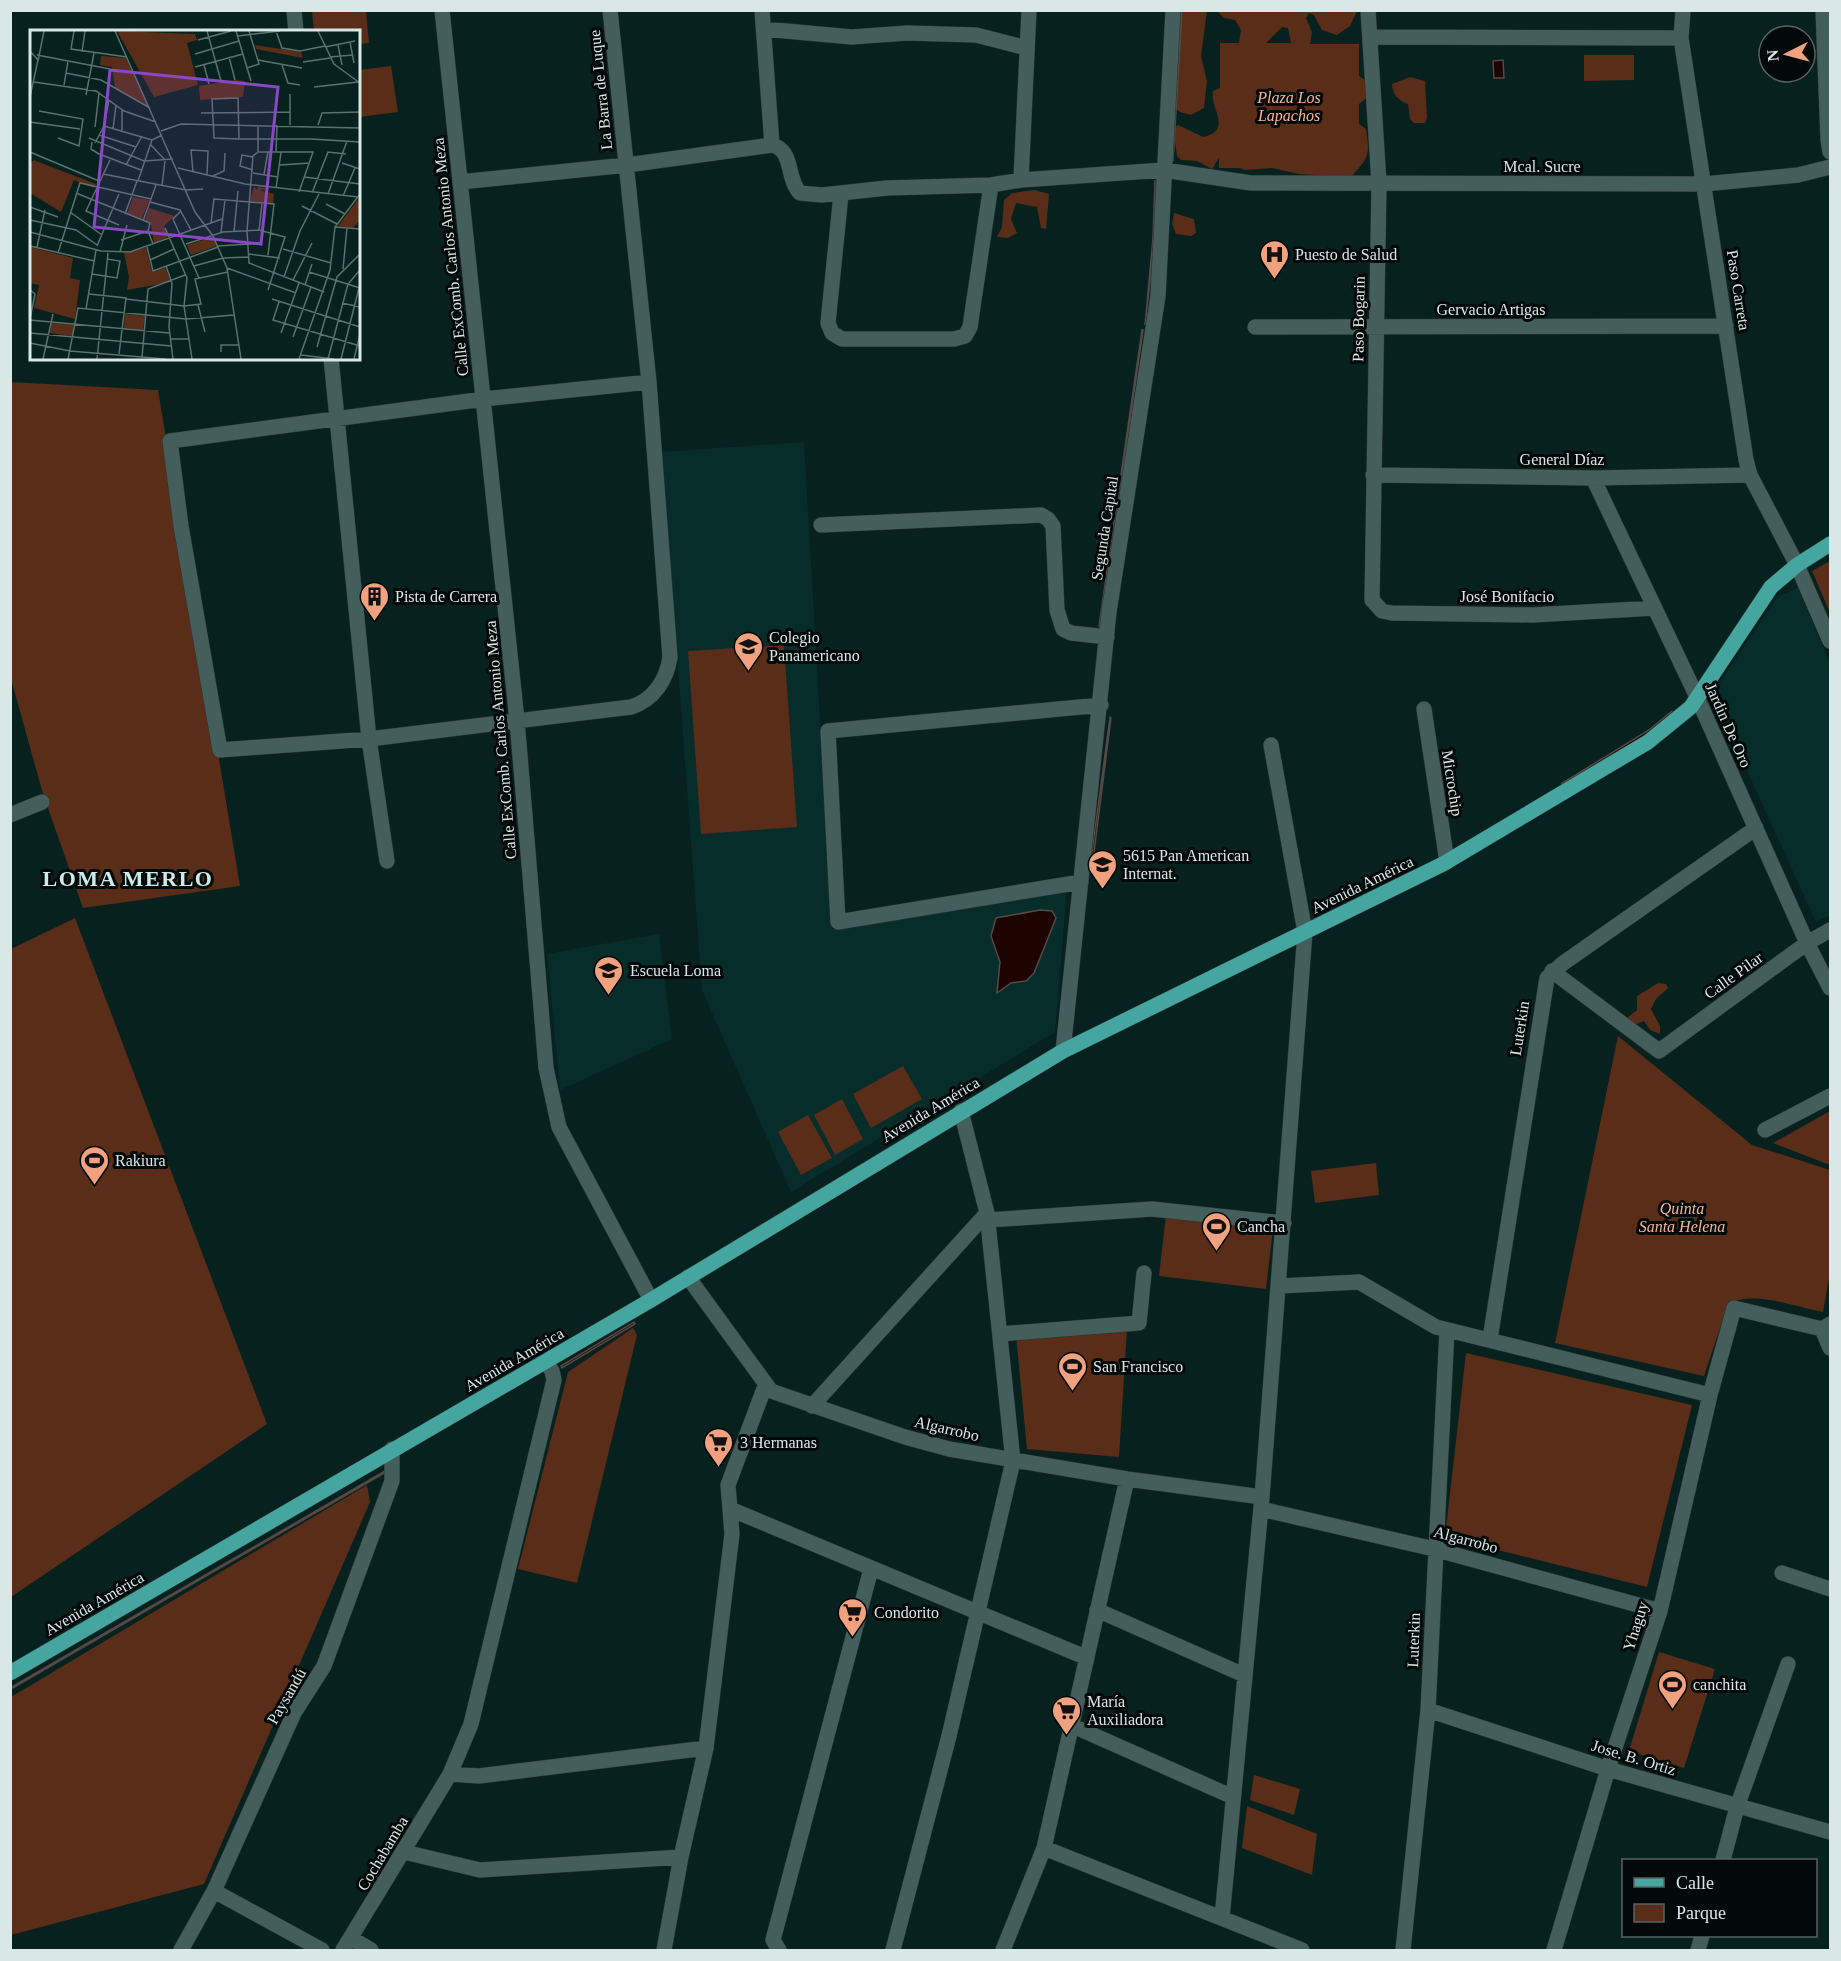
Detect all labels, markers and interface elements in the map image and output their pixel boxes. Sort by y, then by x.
north arrow [1757,24,1817,84]
street label: La Barra de Luque [586,29,616,151]
inset map [30,30,360,360]
text: N [1763,48,1782,62]
park label: Plaza Los Lapachos [1256,89,1321,125]
street label: Calle ExComb. Carlos Antonio Meza [430,137,471,377]
street label: Mcal. Sucre [1503,158,1581,175]
hospital icon: Puesto de Salud [1258,238,1290,280]
place label: Puesto de Salud [1295,246,1397,263]
street label: Paso Carreta [1724,249,1753,332]
street label: Paso Bogarin [1349,276,1369,362]
street label: Gervacio Artigas [1437,301,1545,319]
street label: General Díaz [1520,451,1604,468]
street label: Segunda Capital [1088,474,1122,582]
building icon: Pista de Carrera [358,580,390,622]
place label: Pista de Carrera [395,588,497,605]
street label: José Bonifacio [1460,588,1554,605]
street label: Calle ExComb. Carlos Antonio Meza [482,620,519,860]
place label: Colegio Panamericano [769,629,860,664]
school or university icon: Colegio Panamericano [732,630,764,672]
street label: Jardin De Oro [1702,680,1755,770]
street label: Microchip [1438,749,1466,817]
place label: 5615 Pan American Internat. [1123,847,1249,882]
school or university icon: 5615 Pan American Internat. [1086,848,1118,890]
street label: Avenida América [1309,852,1416,916]
district label: LOMA MERLO [43,866,213,891]
street label: Calle Pilar [1701,948,1766,1002]
school or university icon: Escuela Loma [593,954,625,996]
place label: Escuela Loma [630,962,721,979]
street label: Luterkin [1507,1000,1532,1057]
street label: Avenida América [878,1074,982,1145]
sports icon: Rakiura [78,1144,110,1186]
place label: Rakiura [115,1152,166,1169]
park label: Quinta Santa Helena [1639,1200,1725,1235]
sports icon: Cancha [1200,1210,1232,1252]
place label: Cancha [1237,1218,1285,1235]
street label: Avenida América [462,1324,567,1395]
sports icon: San Francisco [1056,1350,1088,1392]
place label: San Francisco [1093,1358,1183,1375]
street label: Algarrobo [913,1413,981,1445]
supermarket icon: 3 Hermanas [703,1426,735,1468]
place label: 3 Hermanas [740,1434,817,1451]
street label: Algarrobo [1432,1523,1500,1557]
street label: Avenida América [42,1568,147,1639]
supermarket icon: Condorito [837,1596,869,1638]
street label: Yhaguy [1620,1599,1652,1653]
place label: Condorito [874,1604,939,1621]
street label: Luterkin [1404,1612,1423,1668]
street label: Paysandú [264,1665,310,1728]
sports icon: canchita [1656,1668,1688,1710]
place label: canchita [1693,1676,1746,1693]
place label: María Auxiliadora [1087,1693,1163,1728]
supermarket icon: María Auxiliadora [1050,1694,1082,1736]
street label: Jose. B. Ortiz [1590,1737,1678,1778]
street label: Cochabamba [354,1813,411,1893]
legend [1622,1859,1817,1937]
text: Calle [1676,1873,1714,1893]
text: Parque [1676,1903,1726,1923]

